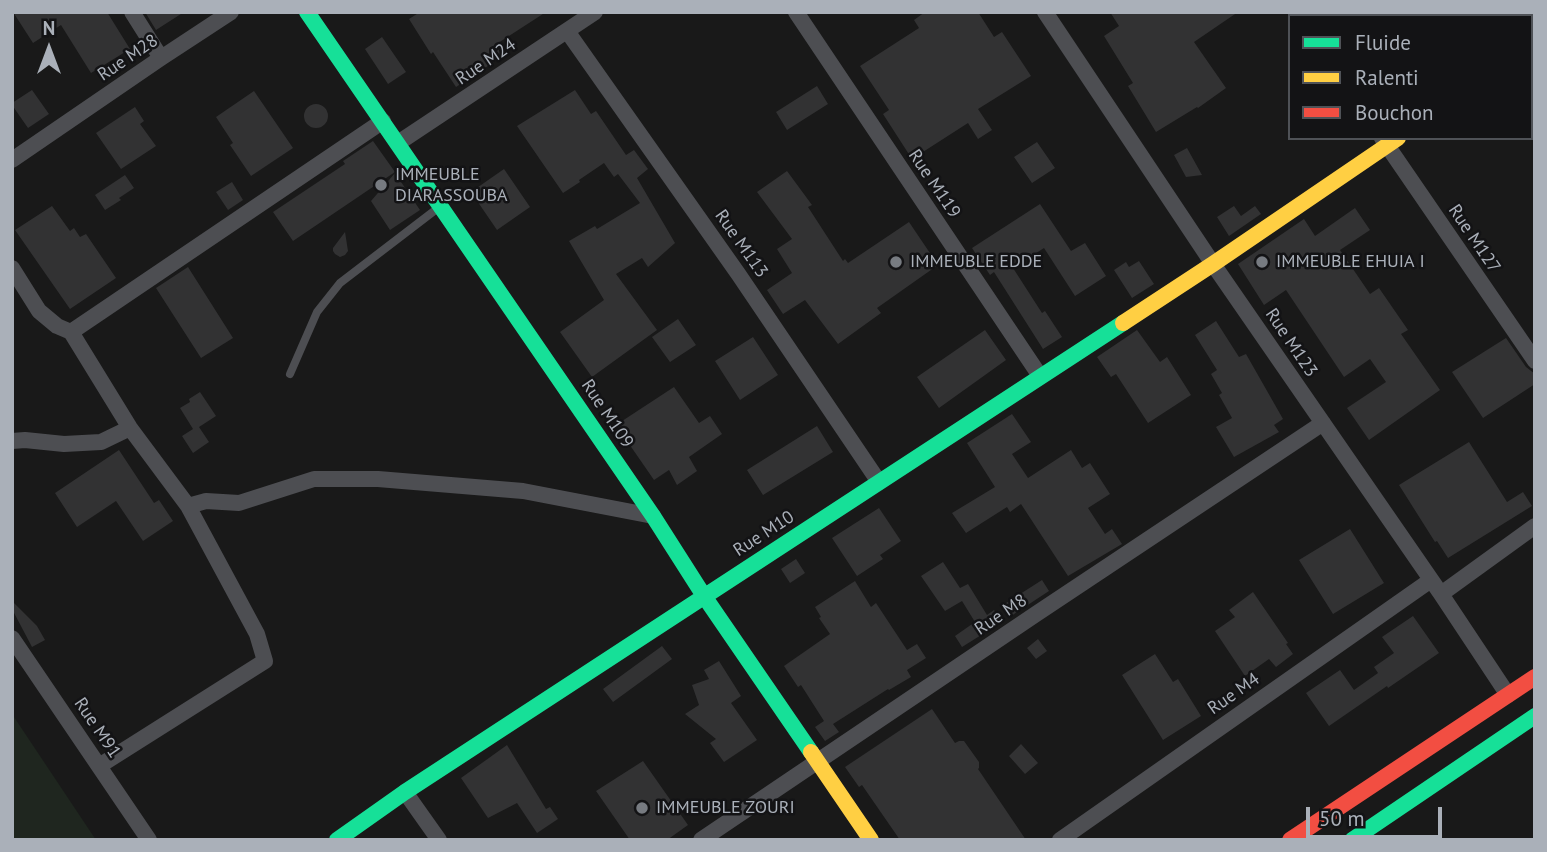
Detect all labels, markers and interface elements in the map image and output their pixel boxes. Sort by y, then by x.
north arrow [14,14,84,84]
legend [1288,14,1533,140]
text: N [43,16,55,40]
text: Fluide [1355,29,1411,56]
street label: Rue M28 [94,30,162,86]
street label: Rue M24 [452,34,520,90]
text: Ralenti [1355,64,1419,91]
text: Bouchon [1355,99,1434,126]
street label: Rue M119 [903,146,965,222]
place label: IMMEUBLE DIARASSOUBA [395,164,508,206]
marker: IMMEUBLE DIARASSOUBA [373,177,389,193]
street label: Rue M127 [1443,201,1505,277]
street label: Rue M113 [710,206,772,282]
place label: IMMEUBLE EDDE [910,251,1042,273]
place label: IMMEUBLE EHUIA I [1276,251,1425,273]
marker: IMMEUBLE EDDE [888,254,904,270]
marker: IMMEUBLE EHUIA I [1254,254,1270,270]
street label: Rue M123 [1260,305,1322,381]
street label: Rue M109 [576,376,638,452]
street label: Rue M10 [730,506,798,562]
street label: Rue M8 [971,590,1031,640]
street label: Rue M4 [1204,668,1264,720]
street label: Rue M91 [69,694,125,762]
scale bar [1309,792,1446,836]
place label: IMMEUBLE ZOURI [656,797,795,819]
marker: IMMEUBLE ZOURI [634,800,650,816]
text: 50 m [1319,805,1365,832]

